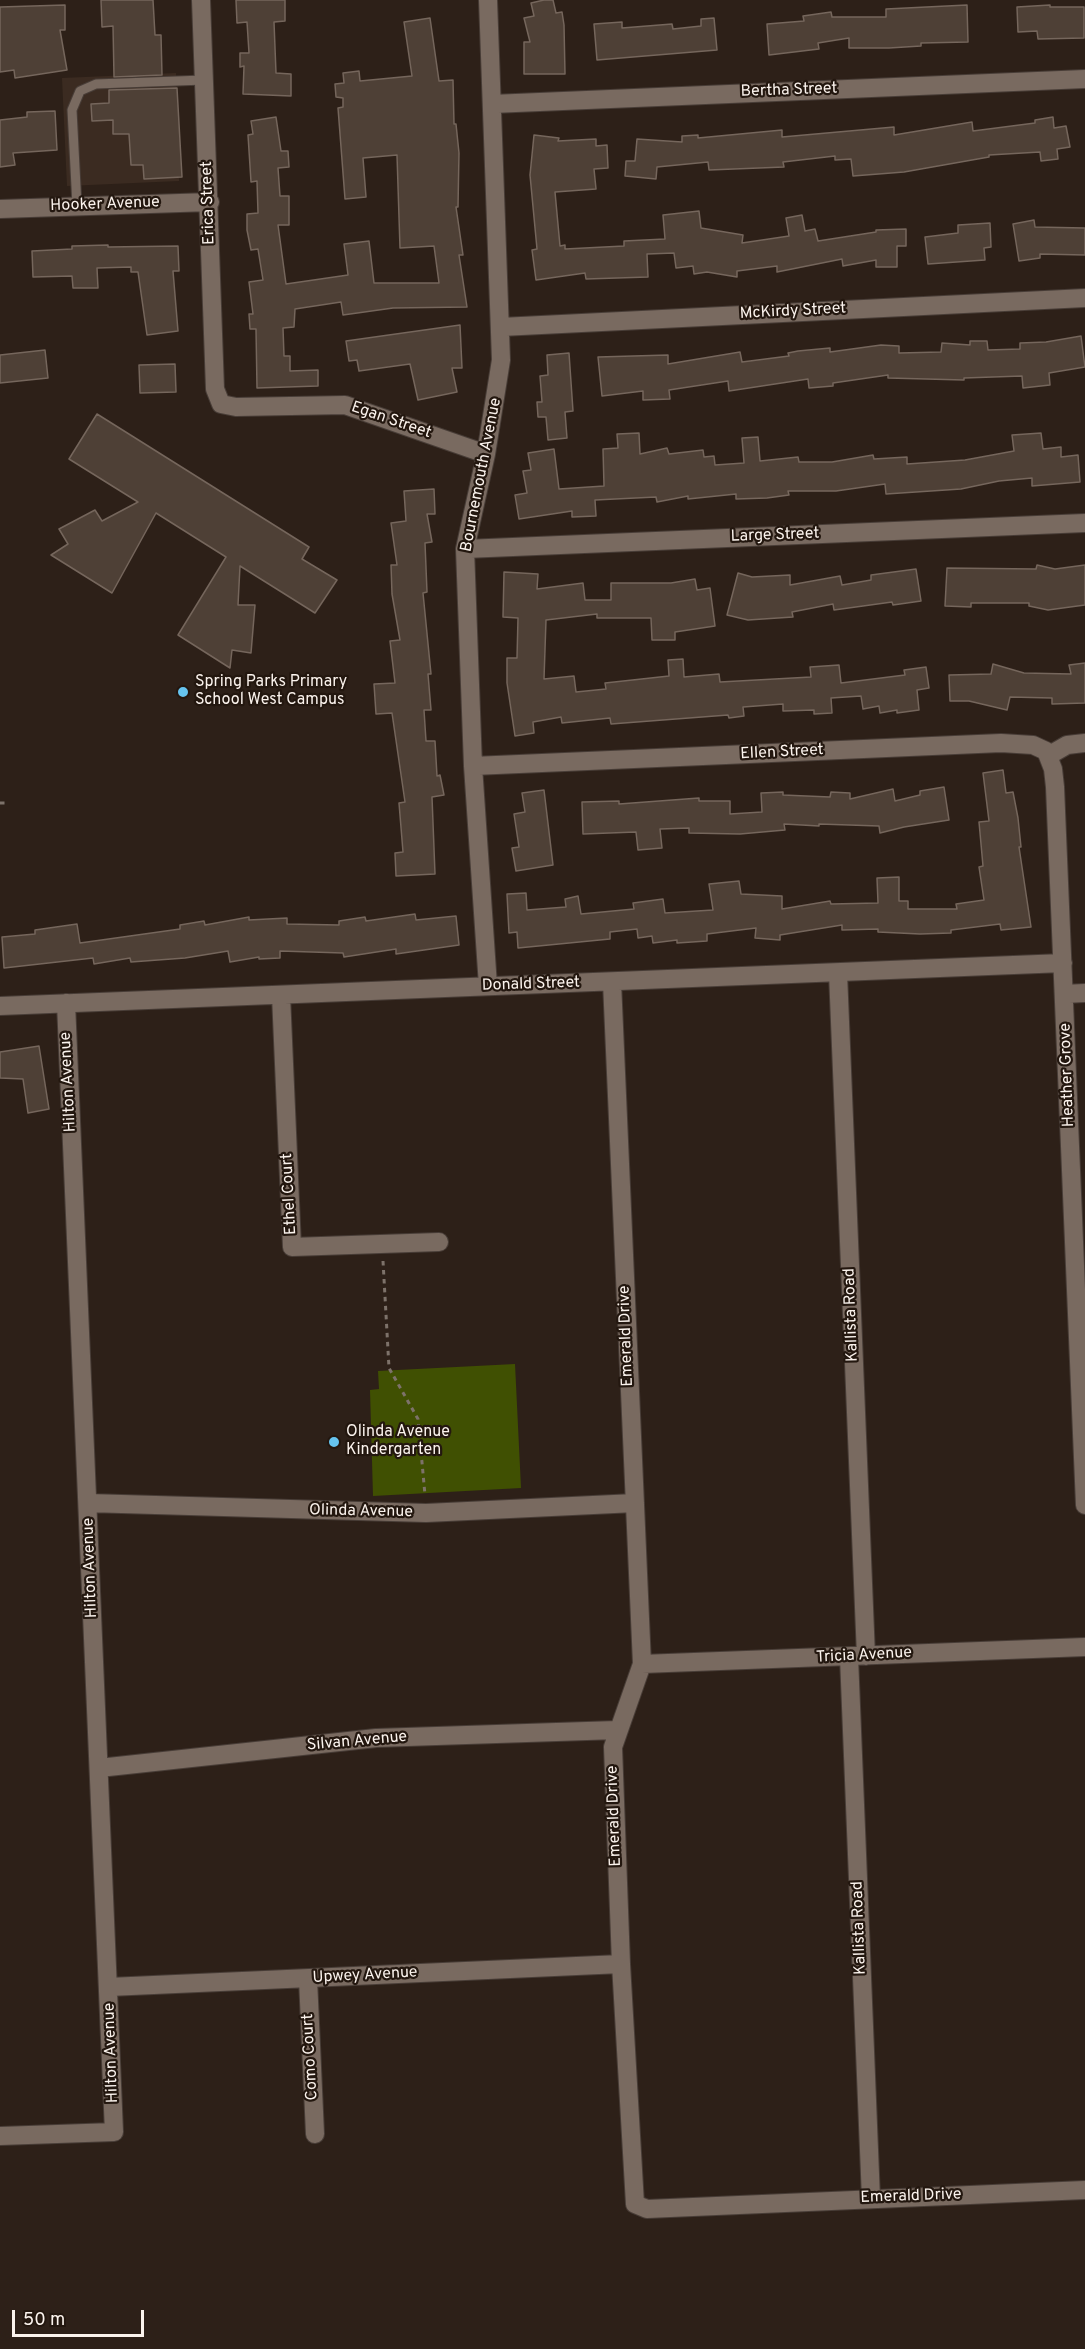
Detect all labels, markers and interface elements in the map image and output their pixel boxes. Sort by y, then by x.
street label: Bertha Street [740,80,838,102]
street label: Erica Street [198,161,220,245]
street label: Hooker Avenue [50,193,160,217]
street label: McKirdy Street [739,300,847,324]
street label: Bournemouth Avenue [458,396,506,554]
street label: Egan Street [348,398,434,444]
street label: Large Street [730,525,820,547]
place label: Spring Parks Primary School West Campus [195,673,347,711]
marker: Spring Parks Primary School West Campus [176,685,190,699]
street label: Ellen Street [740,741,824,765]
street label: Donald Street [482,974,580,996]
street label: Heather Grove [1057,1023,1079,1127]
street label: Hilton Avenue [57,1031,81,1133]
street label: Ethel Court [278,1153,302,1235]
street label: Kallista Road [841,1268,863,1362]
street label: Emerald Drive [616,1285,638,1387]
place label: Olinda Avenue Kindergarten [346,1423,450,1461]
marker: Olinda Avenue Kindergarten [327,1435,341,1449]
street label: Olinda Avenue [309,1501,413,1523]
street label: Hilton Avenue [80,1517,102,1619]
street label: Tricia Avenue [816,1644,912,1668]
street label: Silvan Avenue [306,1728,408,1756]
street label: Emerald Drive [604,1765,626,1867]
street label: Kallista Road [849,1881,871,1975]
street label: Upwey Avenue [312,1964,418,1988]
street label: Hilton Avenue [101,2002,123,2104]
street label: Como Court [299,2013,323,2101]
street label: Emerald Drive [860,2186,962,2208]
scale bar [15,2298,147,2336]
text: 50 m [23,2309,65,2332]

